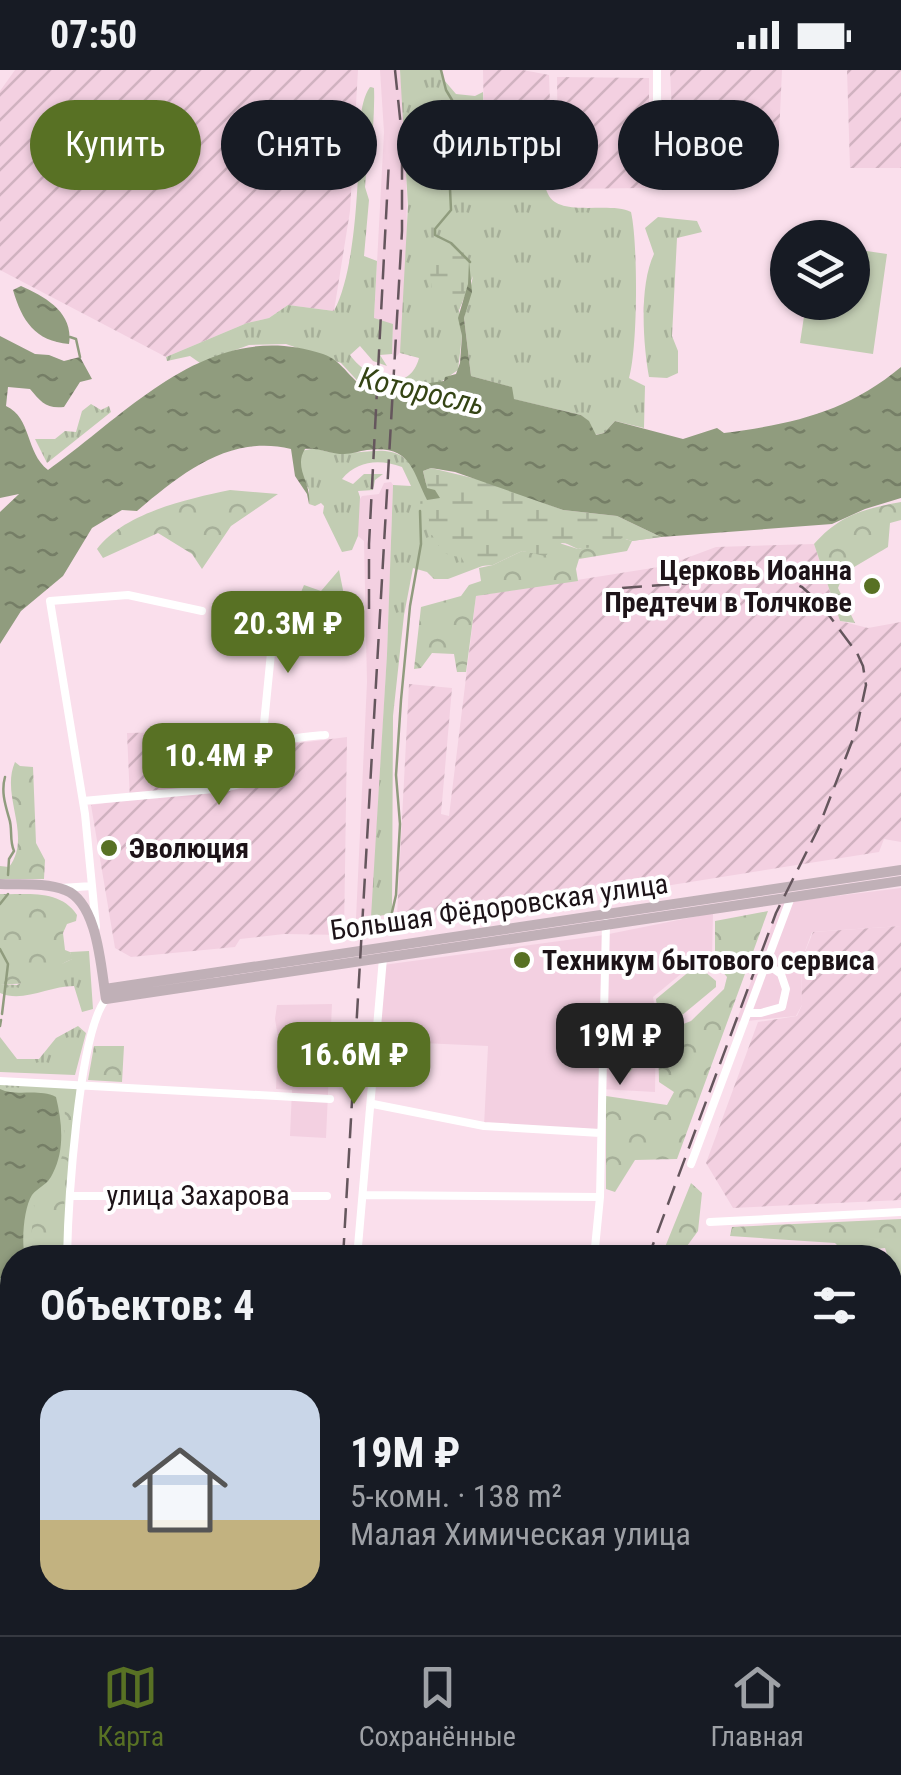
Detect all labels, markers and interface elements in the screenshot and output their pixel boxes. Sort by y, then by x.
text: 07:50 [50,13,137,57]
chip: Купить [30,100,201,190]
chip: Снять [221,100,377,190]
chip: Фильтры [397,100,598,190]
chip: Новое [618,100,779,190]
map controls [770,220,870,320]
button: layers [770,220,870,320]
water label: Которосль [356,360,488,422]
place label: Церковь Иоанна Предтечи в Толчкове [605,554,852,619]
marker: Церковь Иоанна Предтечи в Толчкове [861,575,883,597]
pin: 20.3M ₽ [196,591,380,676]
text: 20.3M ₽ [233,604,343,642]
pin: 10.4M ₽ [127,723,311,808]
text: 10.4M ₽ [164,736,274,774]
place label: Эволюция [129,832,249,865]
marker: Эволюция [98,837,120,859]
street label: Большая Фёдоровская улица [328,867,670,947]
place label: Техникум бытового сервиса [542,944,875,977]
marker: Техникум бытового сервиса [511,949,533,971]
pin: 19M ₽ [550,1003,690,1088]
text: 19M ₽ [578,1016,662,1054]
pin: 16.6M ₽ [262,1022,446,1107]
text: 16.6M ₽ [299,1035,409,1073]
street label: улица Захарова [106,1179,290,1212]
icon: filters [807,1278,862,1333]
text: Объектов: 4 [40,1281,254,1330]
text: 19M ₽ [350,1428,460,1477]
icon: home [120,1430,240,1550]
text: 5-комн. · 138 m² [350,1477,562,1515]
text: Малая Химическая улица [350,1515,691,1553]
tab: Карта [97,1660,164,1753]
tab: Сохранённые [359,1660,516,1753]
tab: Главная [710,1660,804,1753]

